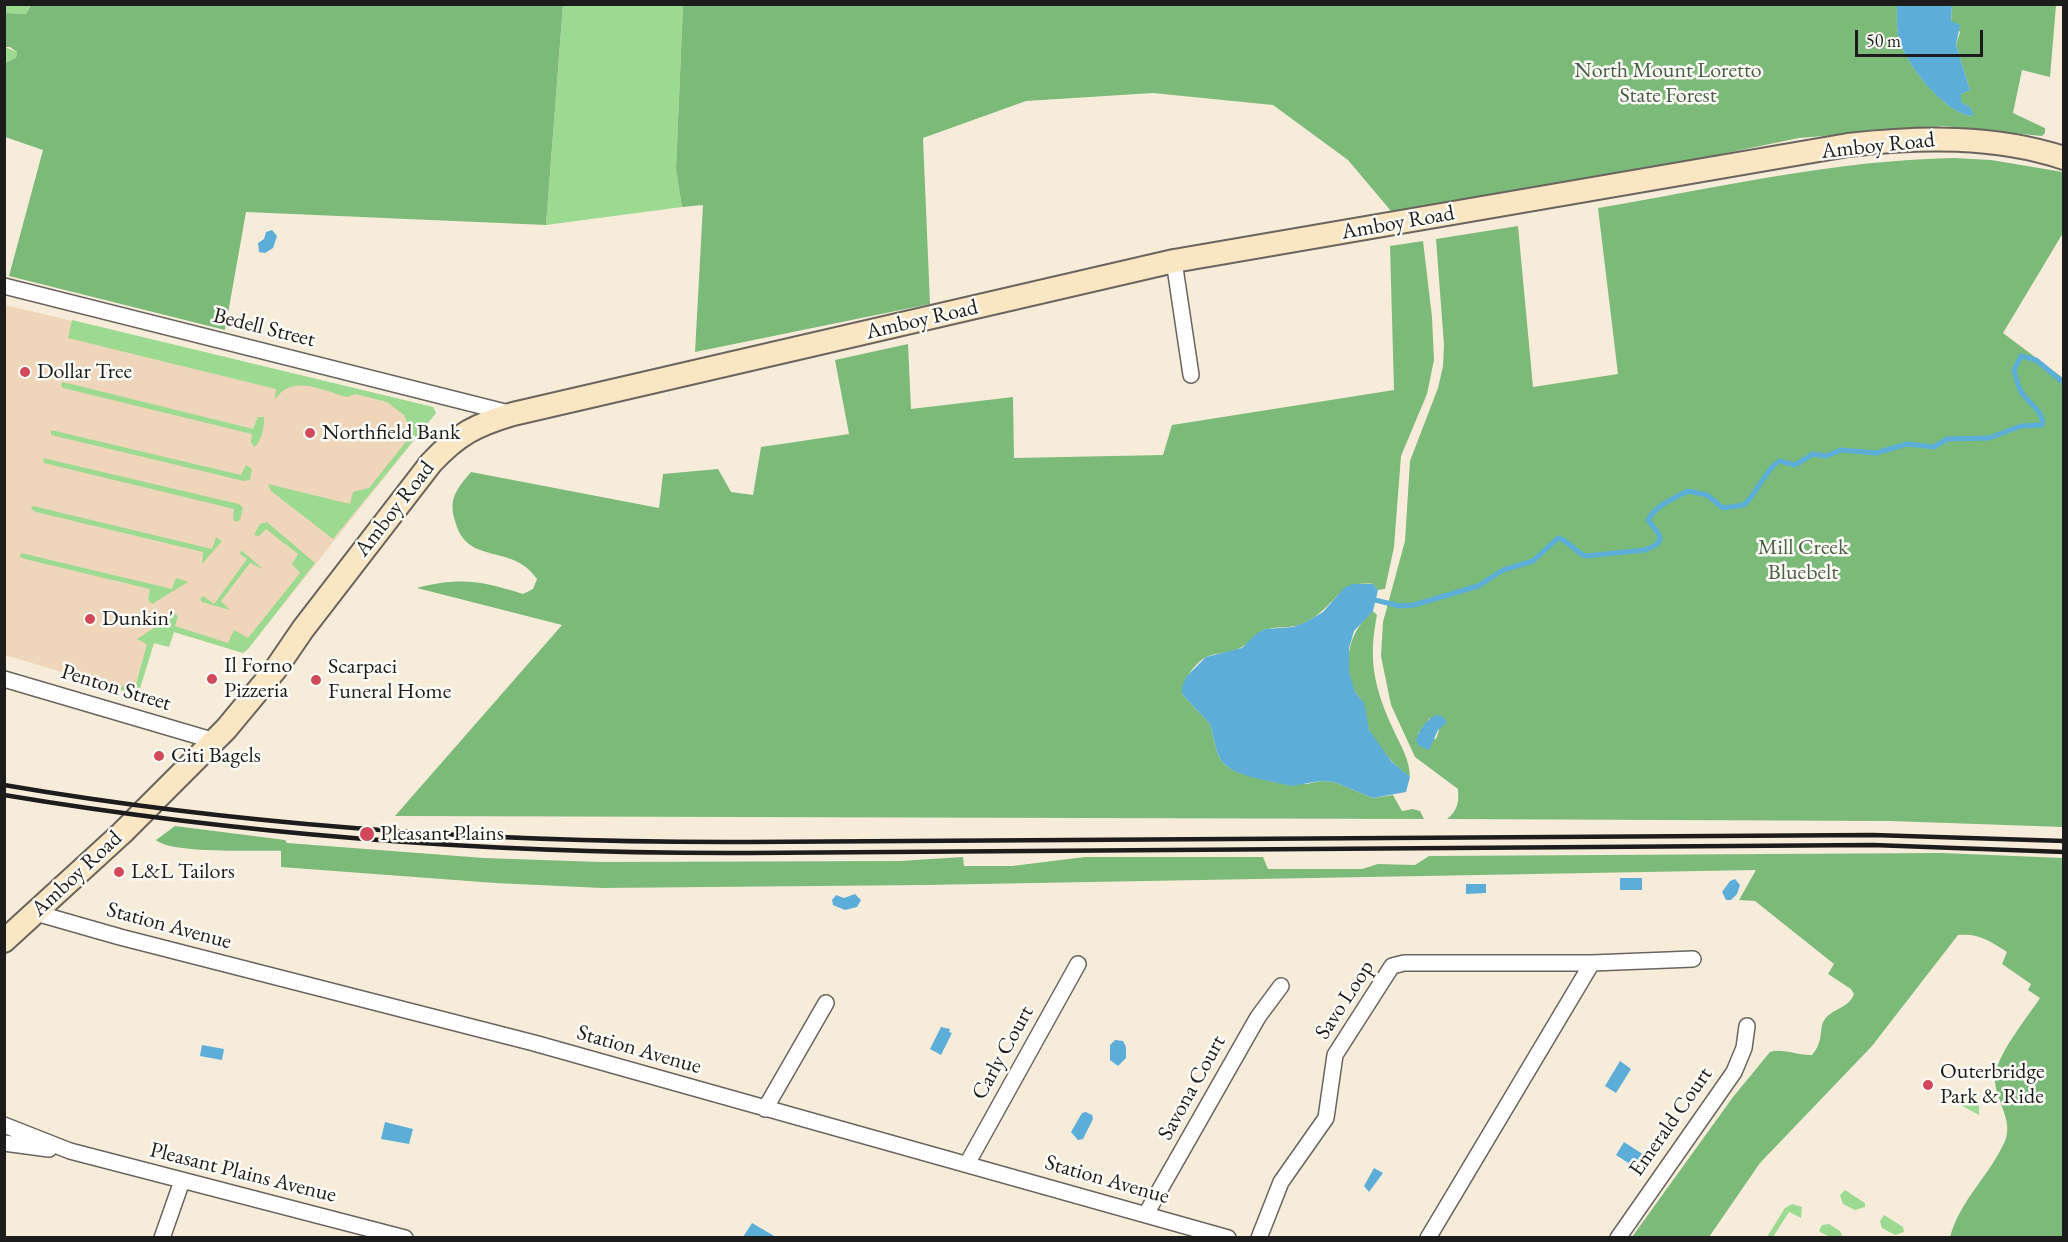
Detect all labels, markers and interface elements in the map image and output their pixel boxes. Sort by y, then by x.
scale bar [1858,18,1986,56]
text: 50 m [1866,29,1901,52]
park label: North Mount Loretto State Forest [1574,58,1762,110]
street label: Amboy Road [1820,127,1936,165]
street label: Amboy Road [1340,200,1456,246]
street label: Amboy Road [863,294,981,346]
street label: Bedell Street [210,303,318,353]
place label: Dollar Tree [37,359,132,385]
marker: Dollar Tree [18,365,32,379]
place label: Northfield Bank [322,420,460,446]
marker: Northfield Bank [303,426,317,440]
street label: Amboy Road [349,456,441,562]
park label: Mill Creek Bluebelt [1758,535,1848,586]
place label: Dunkin' [102,606,174,632]
marker: Dunkin' [83,612,97,626]
place label: Il Forno Pizzeria [224,653,293,704]
place label: Scarpaci Funeral Home [328,654,451,706]
street label: Penton Street [58,659,174,717]
marker: Il Forno Pizzeria [205,672,219,686]
marker: Scarpaci Funeral Home [309,673,323,687]
place label: Citi Bagels [171,743,261,769]
marker: Citi Bagels [152,749,166,763]
place label: Pleasant Plains [380,821,504,847]
street label: Amboy Road [26,825,128,923]
marker: Pleasant Plains [358,825,376,843]
place label: L&L Tailors [131,859,235,885]
marker: L&L Tailors [112,865,126,879]
street label: Station Avenue [104,897,234,955]
street label: Savo Loop [1310,955,1380,1045]
street label: Carly Court [966,1001,1040,1105]
street label: Station Avenue [574,1020,704,1080]
street label: Savona Court [1152,1031,1232,1145]
place label: Outerbridge Park & Ride [1940,1059,2045,1110]
street label: Emerald Court [1624,1062,1718,1182]
marker: Outerbridge Park & Ride [1921,1078,1935,1092]
street label: Pleasant Plains Avenue [147,1137,339,1209]
street label: Station Avenue [1042,1150,1172,1210]

